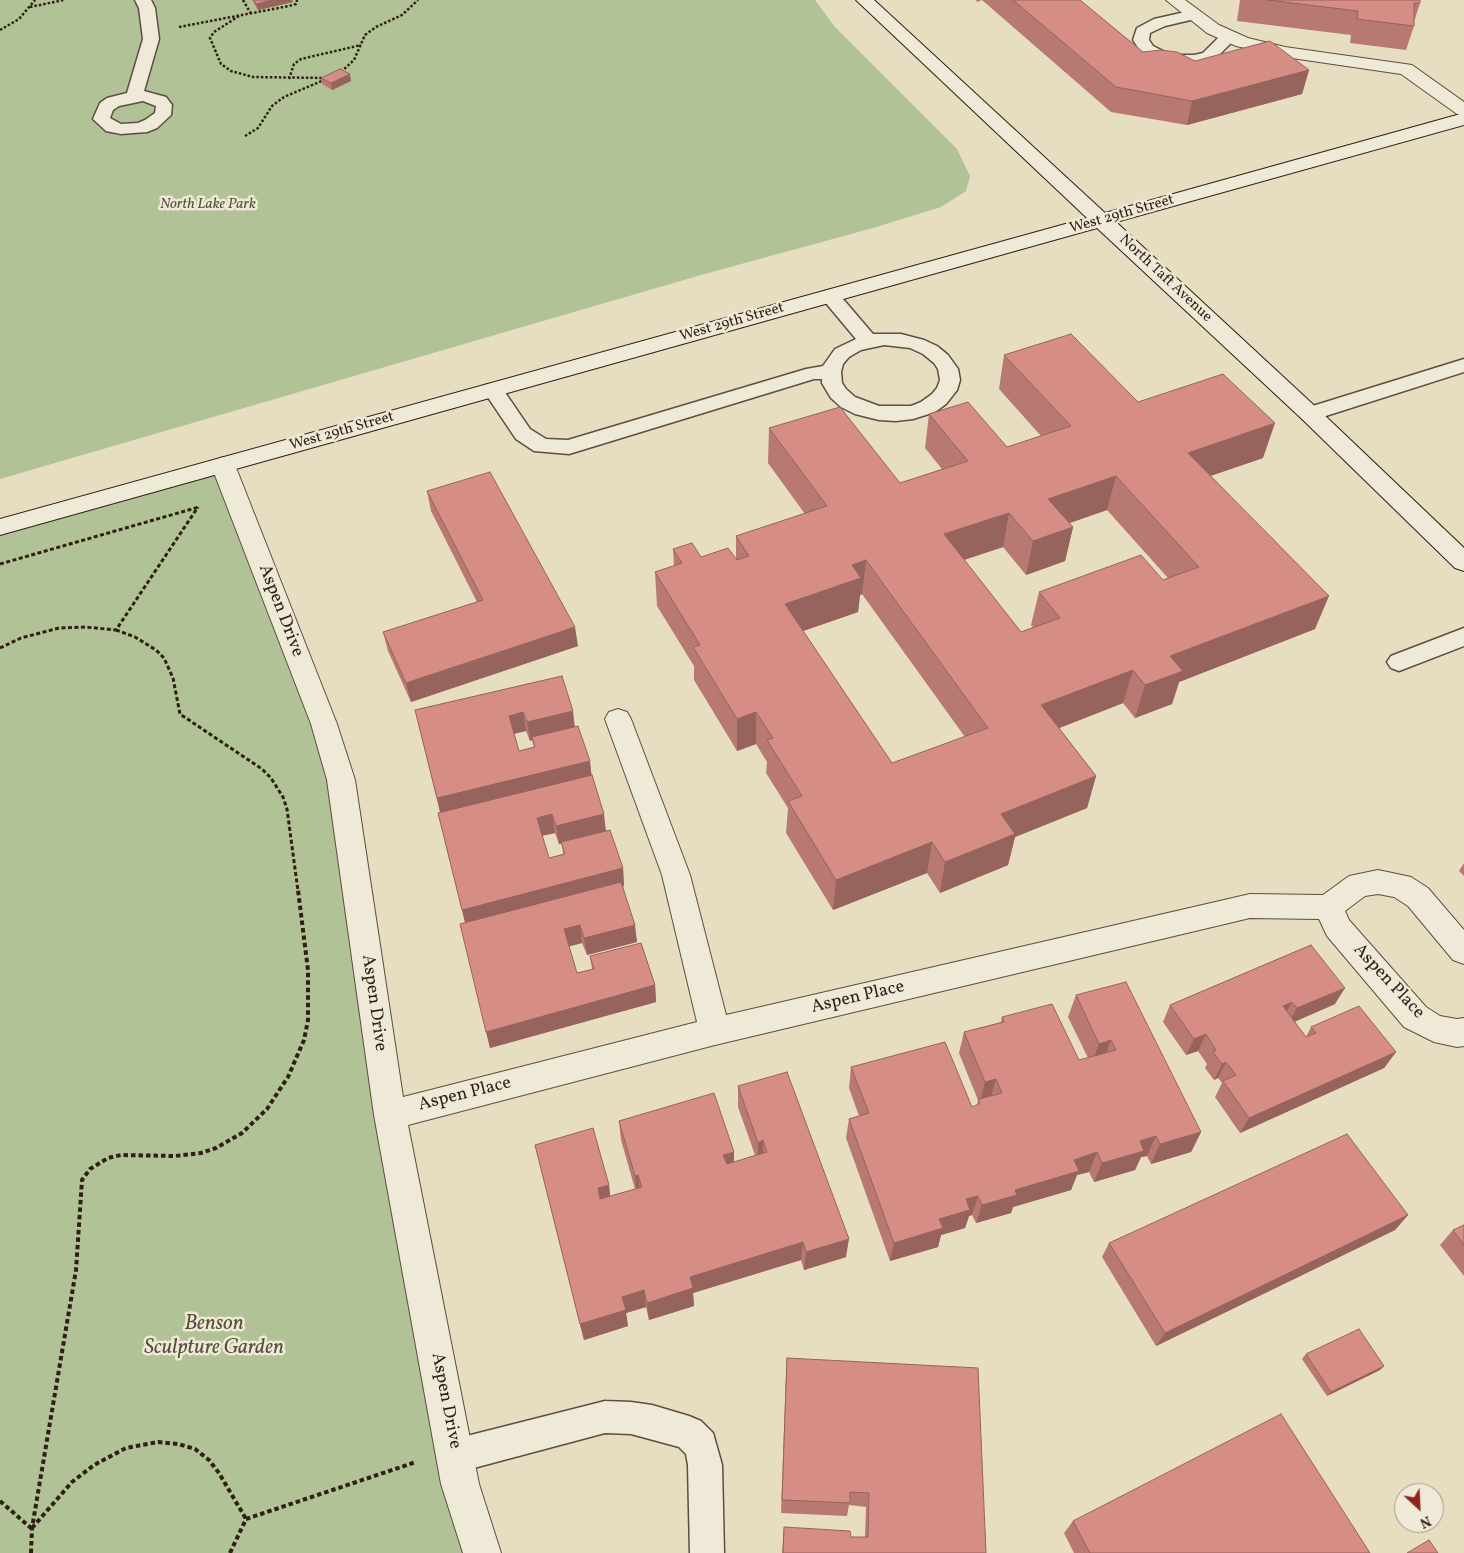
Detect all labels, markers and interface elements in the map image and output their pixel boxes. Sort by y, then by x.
street label: West 29th Street [1068,191,1176,239]
park label: North Lake Park [160,196,256,214]
street label: North Taft Avenue [1115,231,1215,327]
street label: West 29th Street [678,299,786,347]
street label: West 29th Street [288,408,396,456]
street label: Aspen Drive [252,562,308,660]
street label: Aspen Place [1348,940,1428,1024]
street label: Aspen Drive [356,953,390,1053]
street label: Aspen Place [809,977,907,1019]
street label: Aspen Place [416,1073,514,1117]
park label: Benson Sculpture Garden [144,1312,284,1362]
street label: Aspen Drive [425,1351,465,1451]
north arrow [1394,1483,1444,1533]
text: N [1417,1510,1434,1532]

